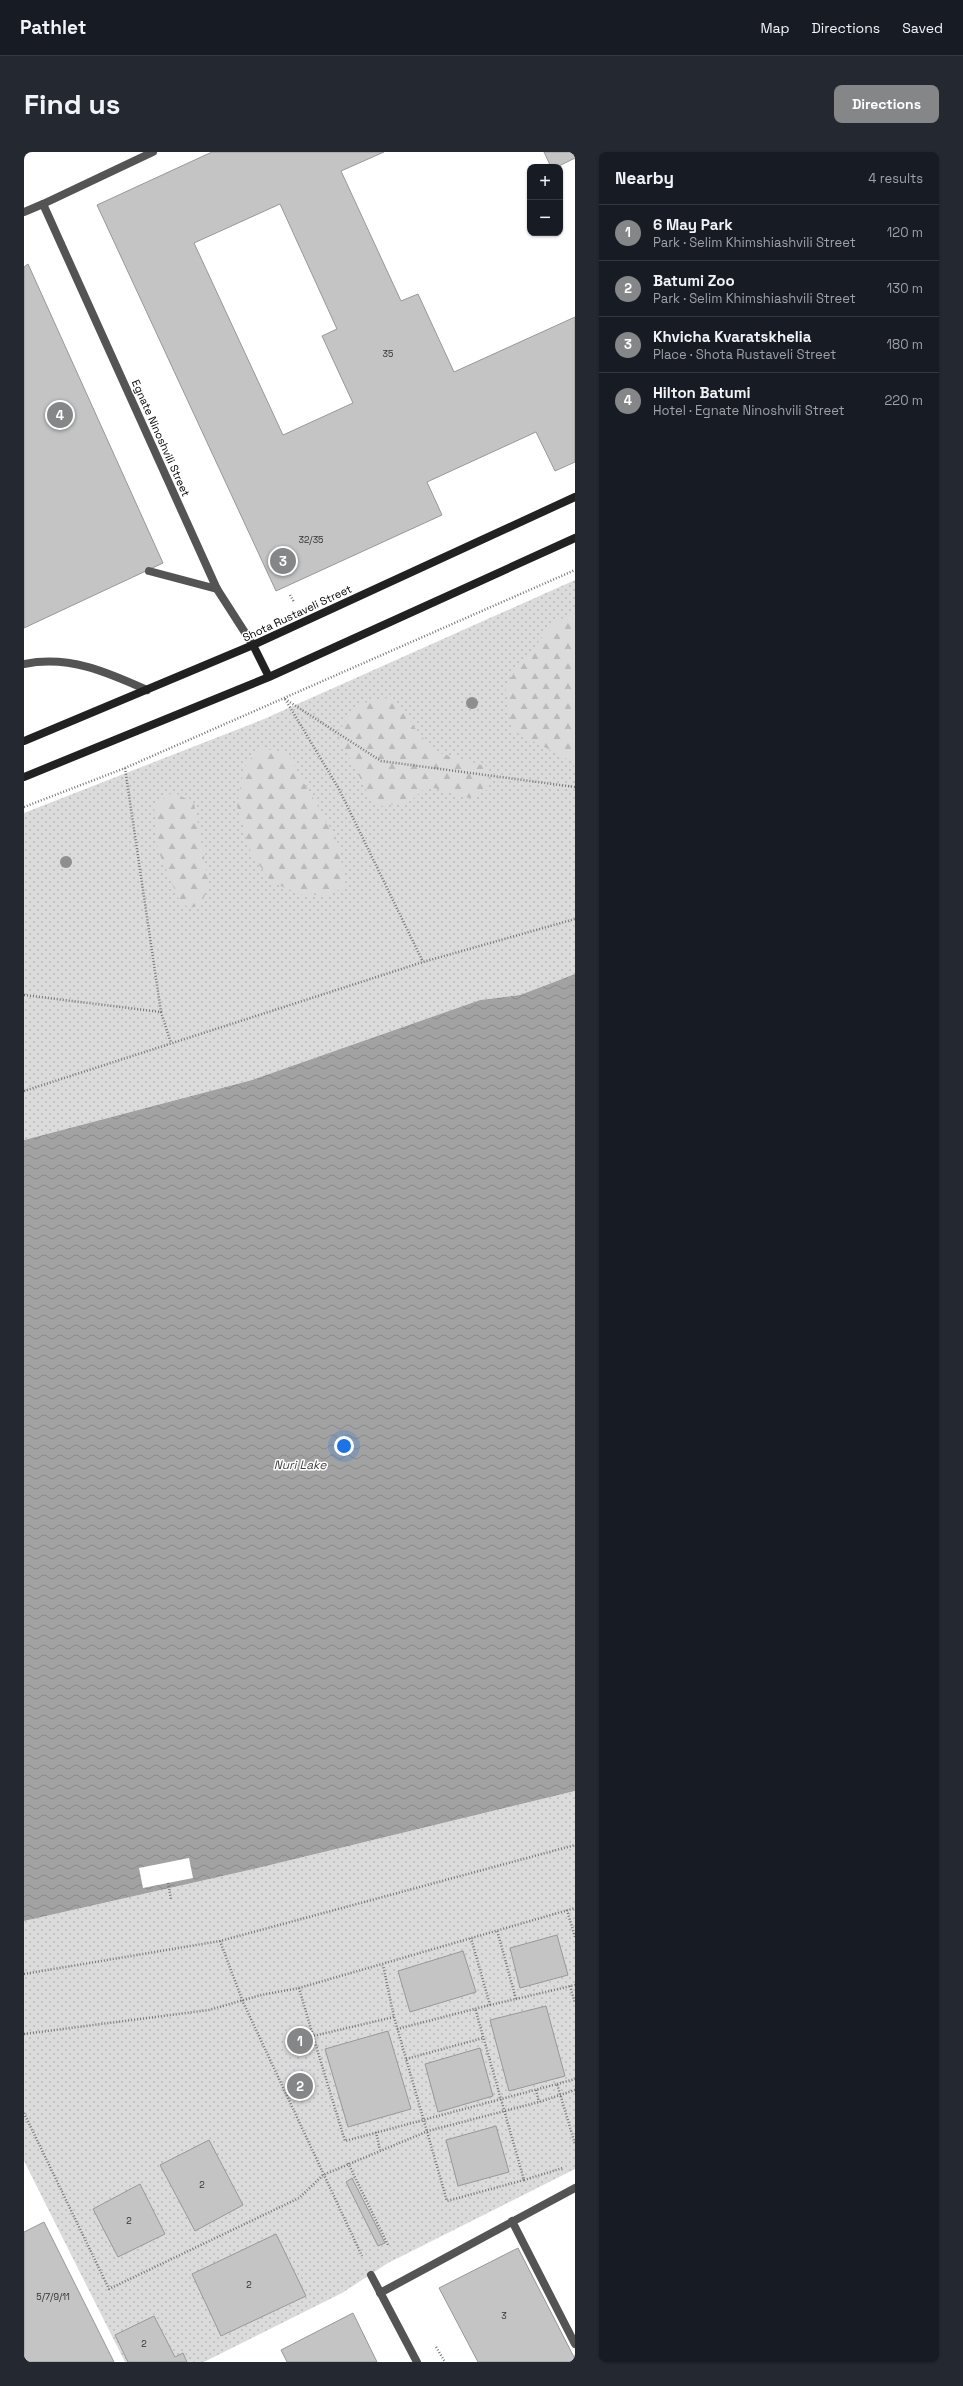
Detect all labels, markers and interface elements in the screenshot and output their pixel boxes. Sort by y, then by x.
text: Pathlet [20,15,86,40]
text: Map [760,19,790,37]
text: Directions [812,19,880,37]
text: Saved [902,19,943,37]
button: Directions [834,85,939,123]
text: Find us [24,86,121,122]
map controls [527,164,563,236]
button: + [527,164,563,200]
text: Nearby [615,167,674,189]
text: 4 results [868,170,923,187]
button: − [527,200,563,236]
text: 6 May Park [653,215,733,234]
text: 1 [625,224,631,241]
text: 120 m [887,224,923,241]
text: Park · Selim Khimshiashvili Street [653,234,856,251]
text: Batumi Zoo [653,271,735,290]
text: 2 [624,280,632,297]
text: 130 m [887,280,923,297]
text: Park · Selim Khimshiashvili Street [653,290,856,307]
text: Khvicha Kvaratskhelia [653,327,811,346]
text: 3 [624,336,632,353]
text: 180 m [887,336,923,353]
text: Place · Shota Rustaveli Street [653,346,836,363]
house number: 35 [383,348,393,360]
street label: Egnate Ninoshvili Street [129,377,193,499]
text: Hilton Batumi [653,383,751,402]
text: 4 [624,392,632,409]
text: 220 m [884,392,923,409]
pin: 4 [47,400,73,430]
text: Hotel · Egnate Ninoshvili Street [653,402,845,419]
house number: 32/35 [298,534,324,546]
pin: 3 [270,546,296,576]
street label: Shota Rustaveli Street [240,582,354,644]
your location [334,1436,354,1456]
water label: Nuri Lake [274,1457,327,1473]
pin: 1 [287,2026,313,2056]
pin: 2 [287,2071,313,2101]
house number: 2 [199,2179,205,2191]
house number: 2 [126,2215,132,2227]
house number: 2 [246,2279,252,2291]
house number: 5/7/9/11 [36,2291,70,2303]
house number: 3 [501,2310,507,2322]
house number: 2 [141,2338,147,2350]

